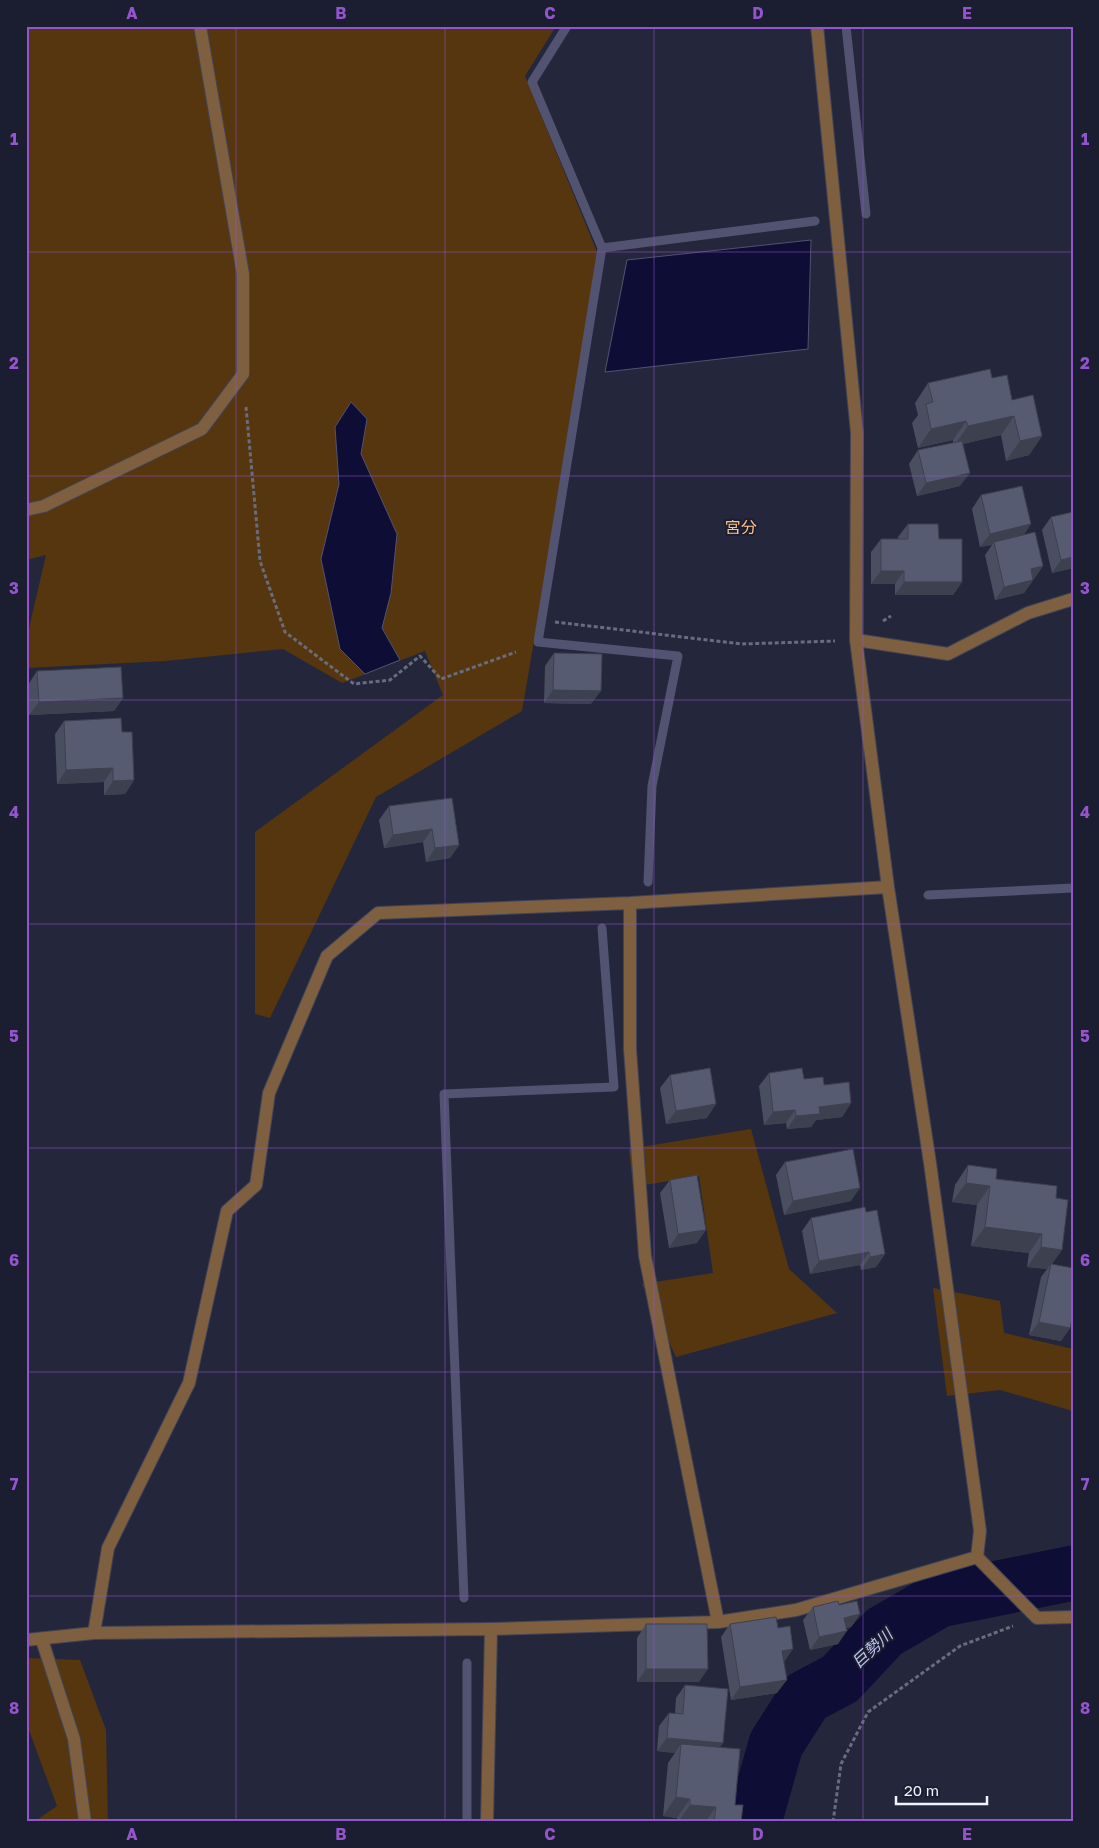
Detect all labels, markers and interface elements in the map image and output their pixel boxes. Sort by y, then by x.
text: A [126,3,138,23]
text: B [335,3,347,23]
text: C [544,3,556,23]
text: D [752,3,764,23]
text: E [962,3,972,23]
text: 1 [10,129,18,149]
text: 1 [1081,129,1089,149]
text: 2 [9,353,19,373]
text: 2 [1080,353,1090,373]
district label: 宮分 [725,517,757,537]
text: 3 [9,578,19,598]
text: 3 [1080,578,1090,598]
text: 4 [9,802,19,822]
text: 4 [1080,802,1090,822]
text: 5 [9,1026,19,1046]
text: 5 [1080,1026,1090,1046]
text: 6 [9,1250,19,1270]
text: 6 [1080,1250,1090,1270]
text: 7 [10,1474,19,1494]
text: 7 [1081,1474,1090,1494]
water label: 巨勢川 [848,1623,898,1672]
text: 8 [9,1698,19,1718]
text: 8 [1080,1698,1090,1718]
scale bar [896,1773,988,1805]
text: 20 m [904,1781,939,1799]
text: A [126,1824,138,1844]
text: B [335,1824,347,1844]
text: C [544,1824,556,1844]
text: D [752,1824,764,1844]
text: E [962,1824,972,1844]

